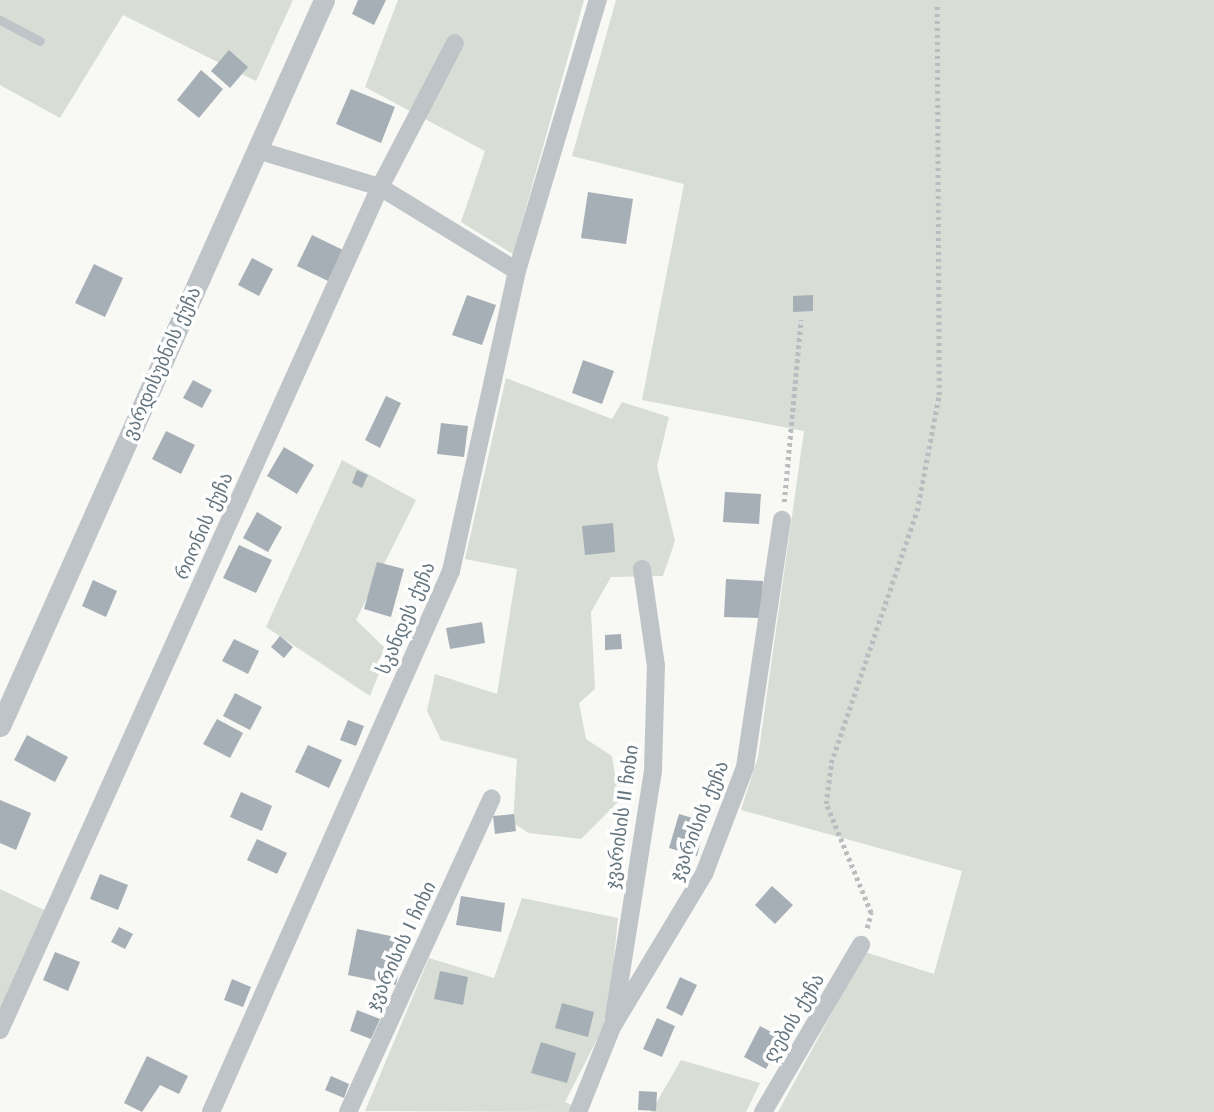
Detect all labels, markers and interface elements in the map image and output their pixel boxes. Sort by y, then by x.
street label: ვარდისუბნის ქუჩა [118,283,206,443]
street label: რიონის ქუჩა [170,469,238,583]
street label: სკანდეს ქუჩა [372,559,440,677]
street label: ჯვარისის II ჩიხი [601,743,643,891]
street label: ჯვარისის ქუჩა [664,757,734,885]
street label: ჯვარისის I ჩიხი [361,878,441,1014]
street label: ღების ქუჩა [759,970,829,1066]

